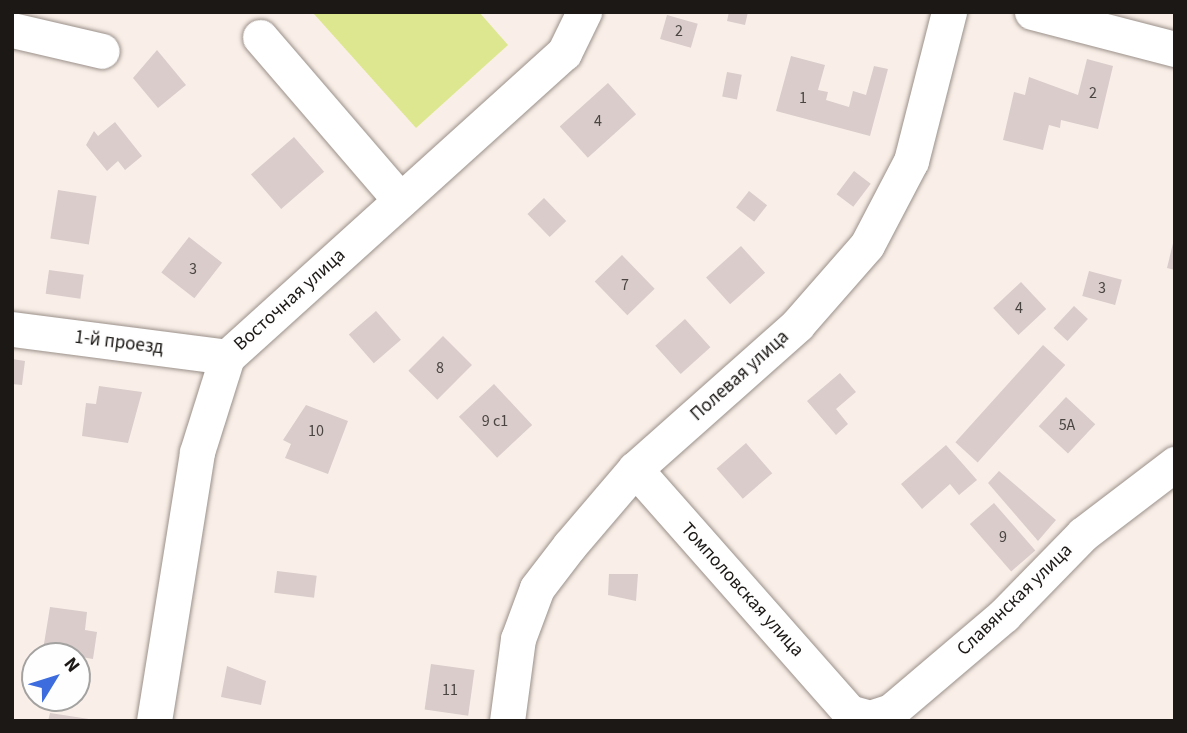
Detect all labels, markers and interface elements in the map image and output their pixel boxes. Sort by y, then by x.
house number: 2 [675,21,683,41]
house number: 2 [1089,83,1097,103]
house number: 1 [799,88,807,108]
house number: 4 [594,111,602,131]
street label: Восточная улица [230,244,350,356]
house number: 3 [189,259,197,279]
house number: 7 [621,275,629,295]
house number: 3 [1098,278,1106,298]
house number: 4 [1015,298,1023,318]
street label: 1-й проезд [73,326,165,360]
street label: Полевая улица [686,326,794,426]
house number: 8 [436,358,444,378]
house number: 9 с1 [482,411,508,431]
house number: 5А [1059,415,1075,435]
house number: 10 [308,421,324,441]
street label: Томполовская улица [676,518,808,662]
house number: 9 [999,527,1007,547]
street label: Славянская улица [953,539,1077,661]
north arrow [21,642,91,712]
text: N [57,652,86,678]
house number: 11 [442,680,458,700]

